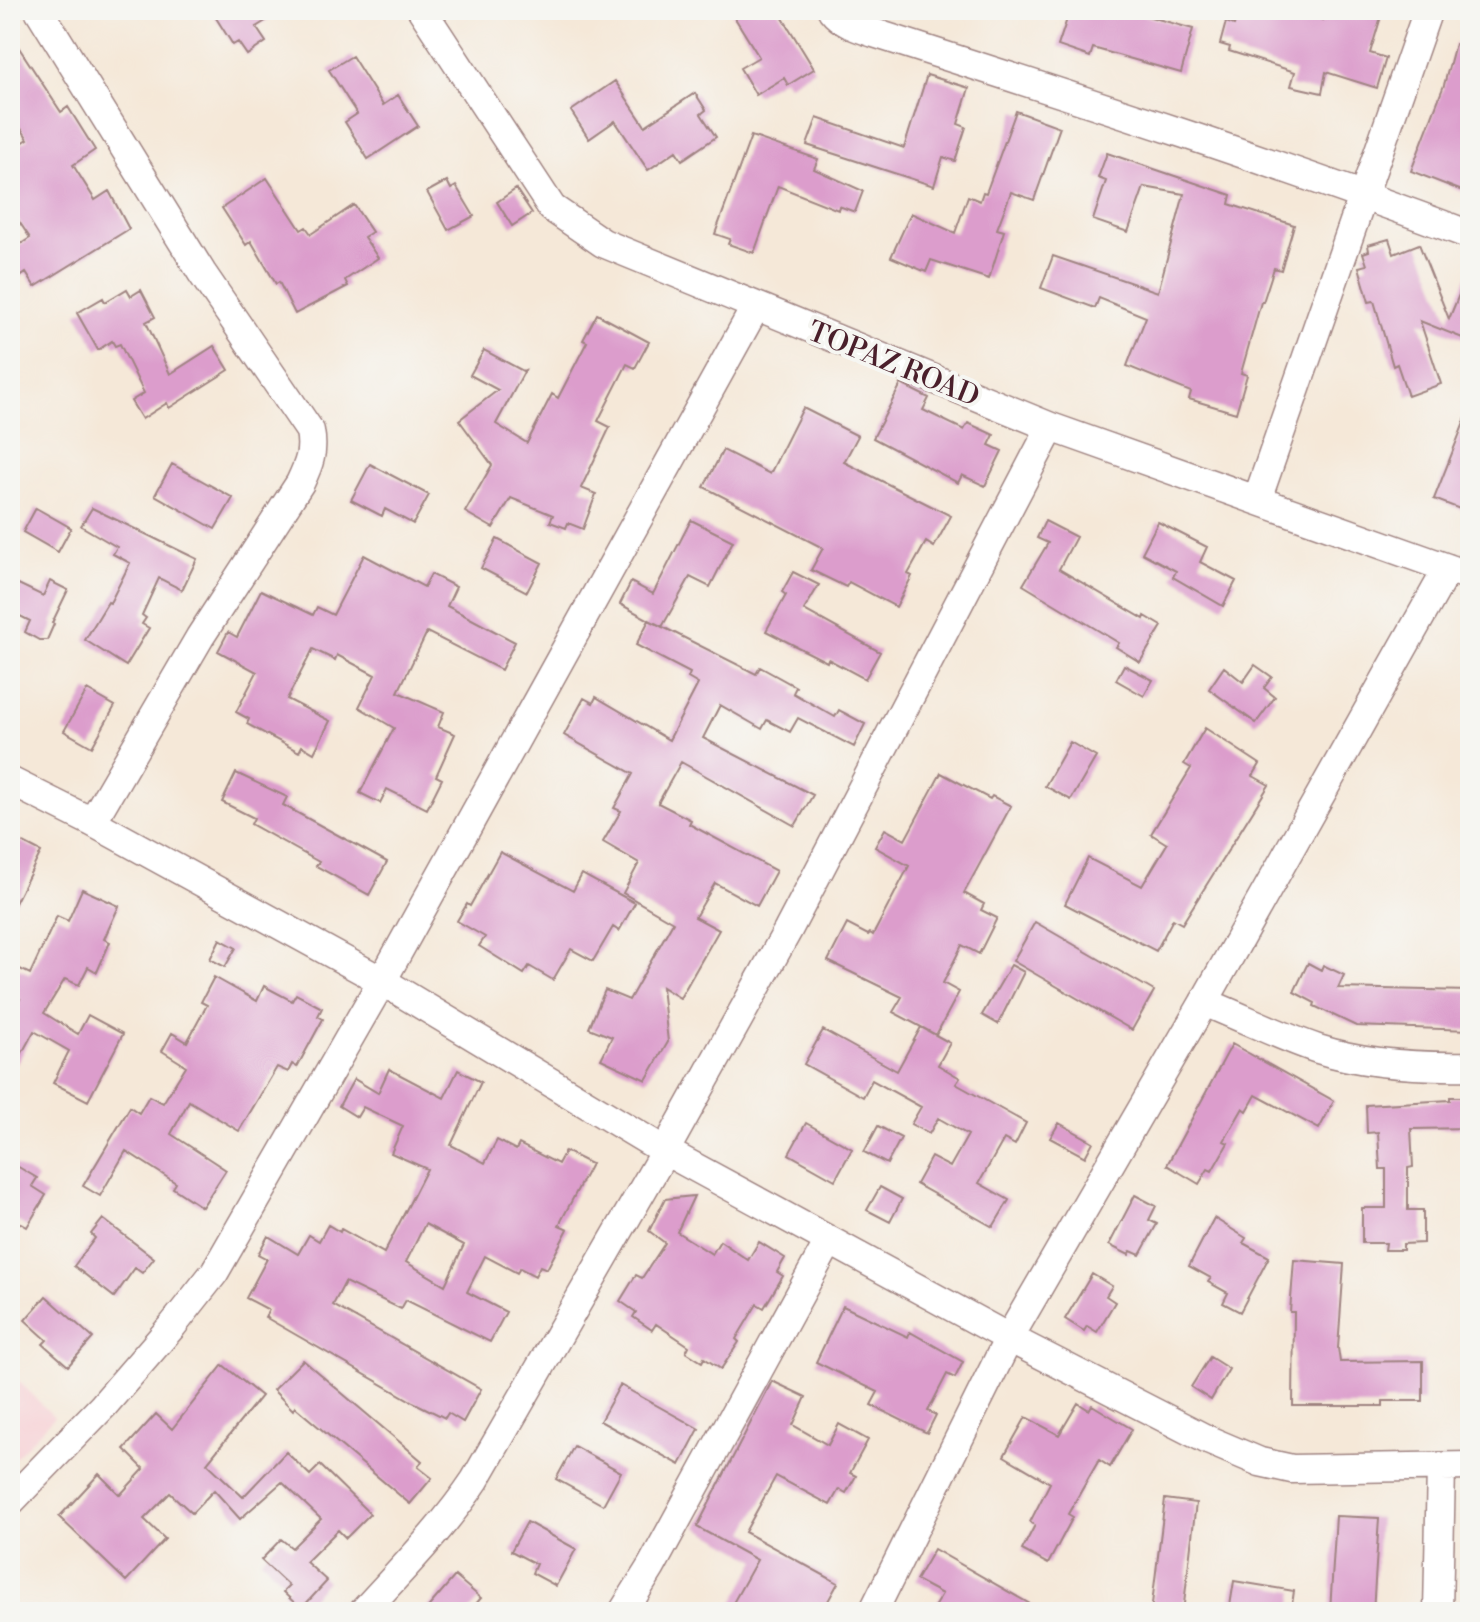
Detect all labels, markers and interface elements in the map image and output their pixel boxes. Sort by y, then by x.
street label: TOPAZ ROAD [803,314,984,415]

